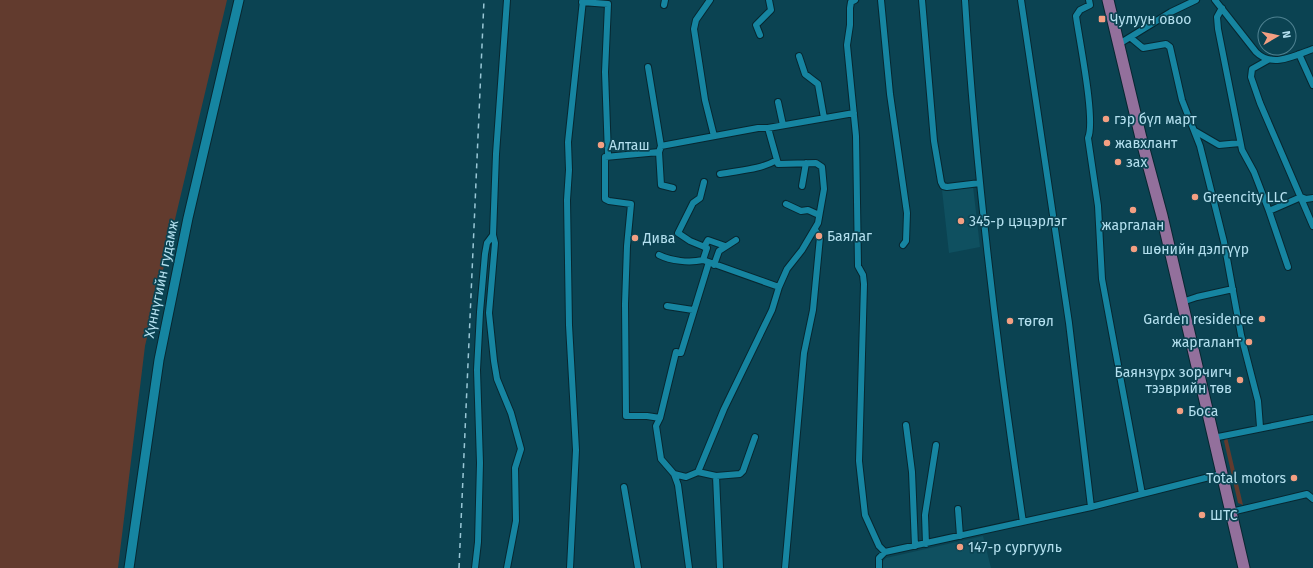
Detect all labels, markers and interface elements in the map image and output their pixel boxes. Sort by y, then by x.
place label: Чулуун овоо [1110,11,1192,28]
marker: Чулуун овоо [1097,14,1107,24]
north arrow [1257,16,1297,56]
text: N [1279,30,1293,39]
place label: гэр бүл март [1114,111,1197,128]
marker: гэр бүл март [1101,114,1111,124]
place label: жавхлант [1115,135,1178,152]
place label: Алташ [609,137,650,154]
marker: жавхлант [1102,138,1112,148]
marker: Алташ [596,140,606,150]
place label: зах [1126,154,1147,171]
marker: зах [1113,157,1123,167]
place label: Greencity LLC [1203,189,1288,206]
marker: Greencity LLC [1190,192,1200,202]
marker: жаргалан [1128,205,1138,215]
place label: 345-р цэцэрлэг [969,213,1067,230]
marker: 345-р цэцэрлэг [956,216,966,226]
place label: жаргалан [1102,217,1164,234]
street label: Хүннүгийн гудамж [141,219,182,340]
place label: Баялаг [827,228,872,245]
place label: Дива [642,230,675,247]
marker: Баялаг [814,231,824,241]
marker: Дива [630,233,640,243]
place label: шөнийн дэлгүүр [1142,241,1249,258]
marker: шөнийн дэлгүүр [1129,244,1139,254]
place label: Garden residence [1143,311,1254,328]
place label: төгөл [1018,313,1054,330]
marker: Garden residence [1257,314,1267,324]
marker: төгөл [1005,316,1015,326]
place label: жаргалант [1172,334,1242,351]
marker: жаргалант [1244,337,1254,347]
place label: Баянзүрх зорчигч тээврийн төв [1115,364,1232,397]
marker: Баянзүрх зорчигч тээврийн төв [1235,375,1245,385]
place label: Боса [1188,403,1218,420]
marker: Боса [1175,406,1185,416]
place label: Total motors [1206,470,1286,487]
marker: Total motors [1289,473,1299,483]
place label: ШТС [1210,507,1238,524]
marker: ШТС [1197,510,1207,520]
place label: 147-р сургууль [968,539,1062,556]
marker: 147-р сургууль [955,542,965,552]

